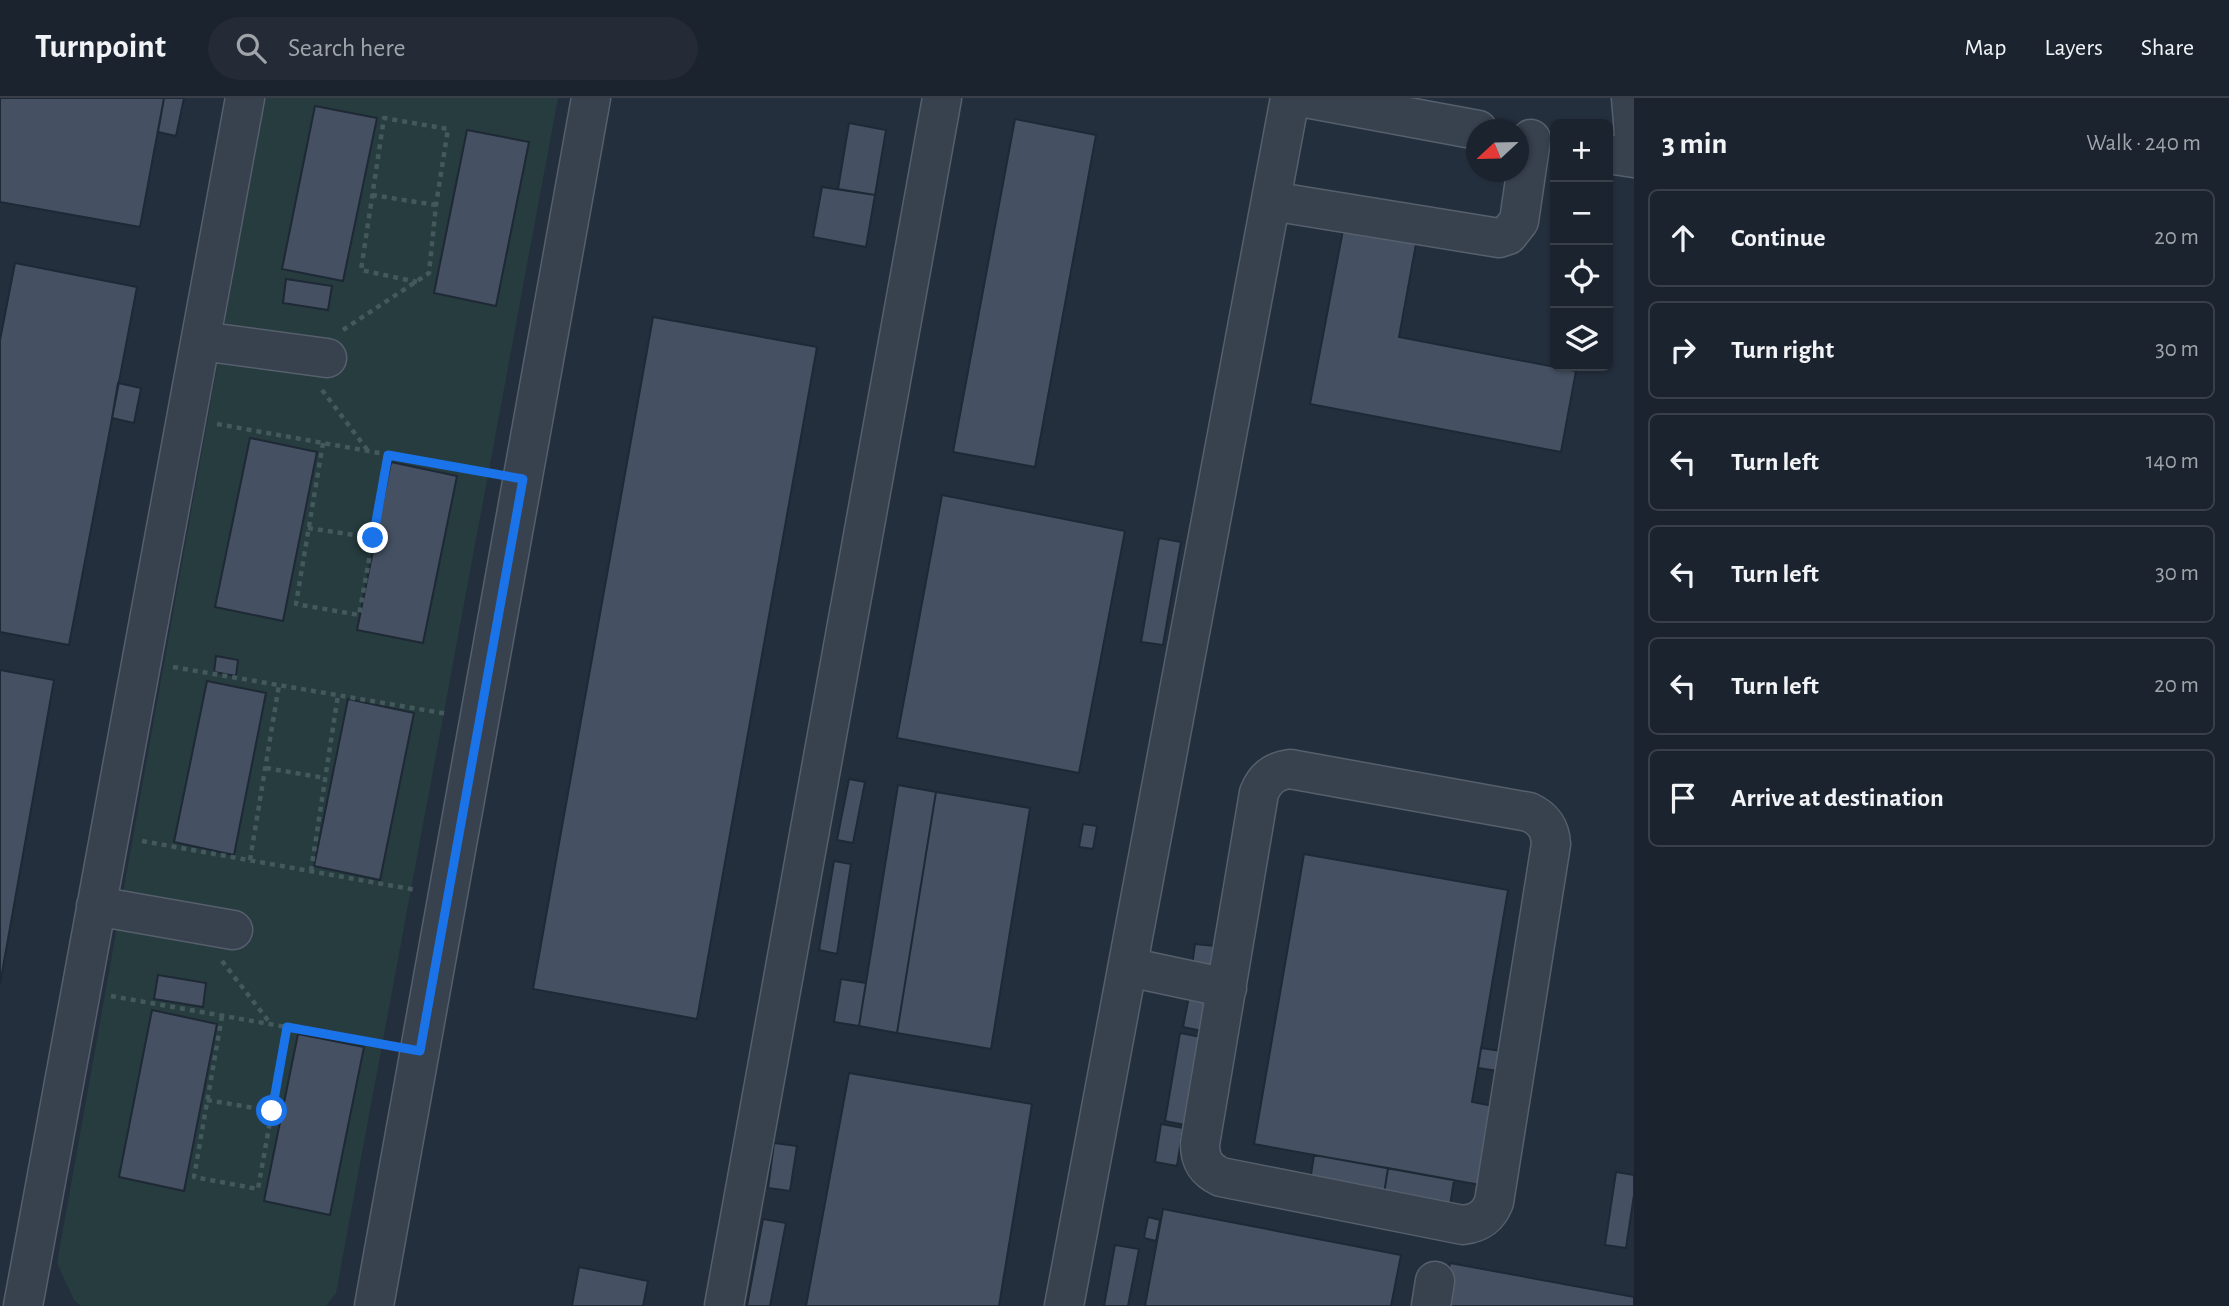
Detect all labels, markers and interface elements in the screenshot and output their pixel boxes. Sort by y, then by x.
search box [208,17,698,80]
icon: search [232,29,270,67]
text: Turnpoint [35,31,166,64]
text: Search here [288,35,406,61]
text: Map [1964,36,2006,60]
text: Layers [2044,36,2103,60]
text: Share [2141,36,2194,60]
north arrow [1466,119,1529,182]
map controls [1550,119,1613,371]
button: + [1550,119,1613,182]
text: 3 min [1662,129,1727,159]
text: Walk · 240 m [2086,132,2201,155]
button: − [1550,182,1613,245]
icon: ahead [1664,219,1702,257]
text: Continue [1731,225,1826,251]
text: 20 m [2154,226,2199,249]
button: locate [1550,245,1613,308]
button: layers [1550,308,1613,371]
icon: right [1664,331,1702,369]
text: Turn right [1731,337,1834,363]
text: 30 m [2155,338,2199,361]
icon: left [1664,443,1702,481]
text: Turn left [1731,449,1819,475]
text: 140 m [2146,450,2199,473]
route end [357,522,388,553]
icon: left [1664,555,1702,593]
text: Turn left [1731,561,1819,587]
text: 30 m [2155,562,2199,585]
icon: left [1664,667,1702,705]
text: Turn left [1731,673,1819,699]
text: 20 m [2154,674,2199,697]
icon: arrive [1664,779,1702,817]
text: Arrive at destination [1731,785,1944,811]
route start [256,1095,287,1126]

